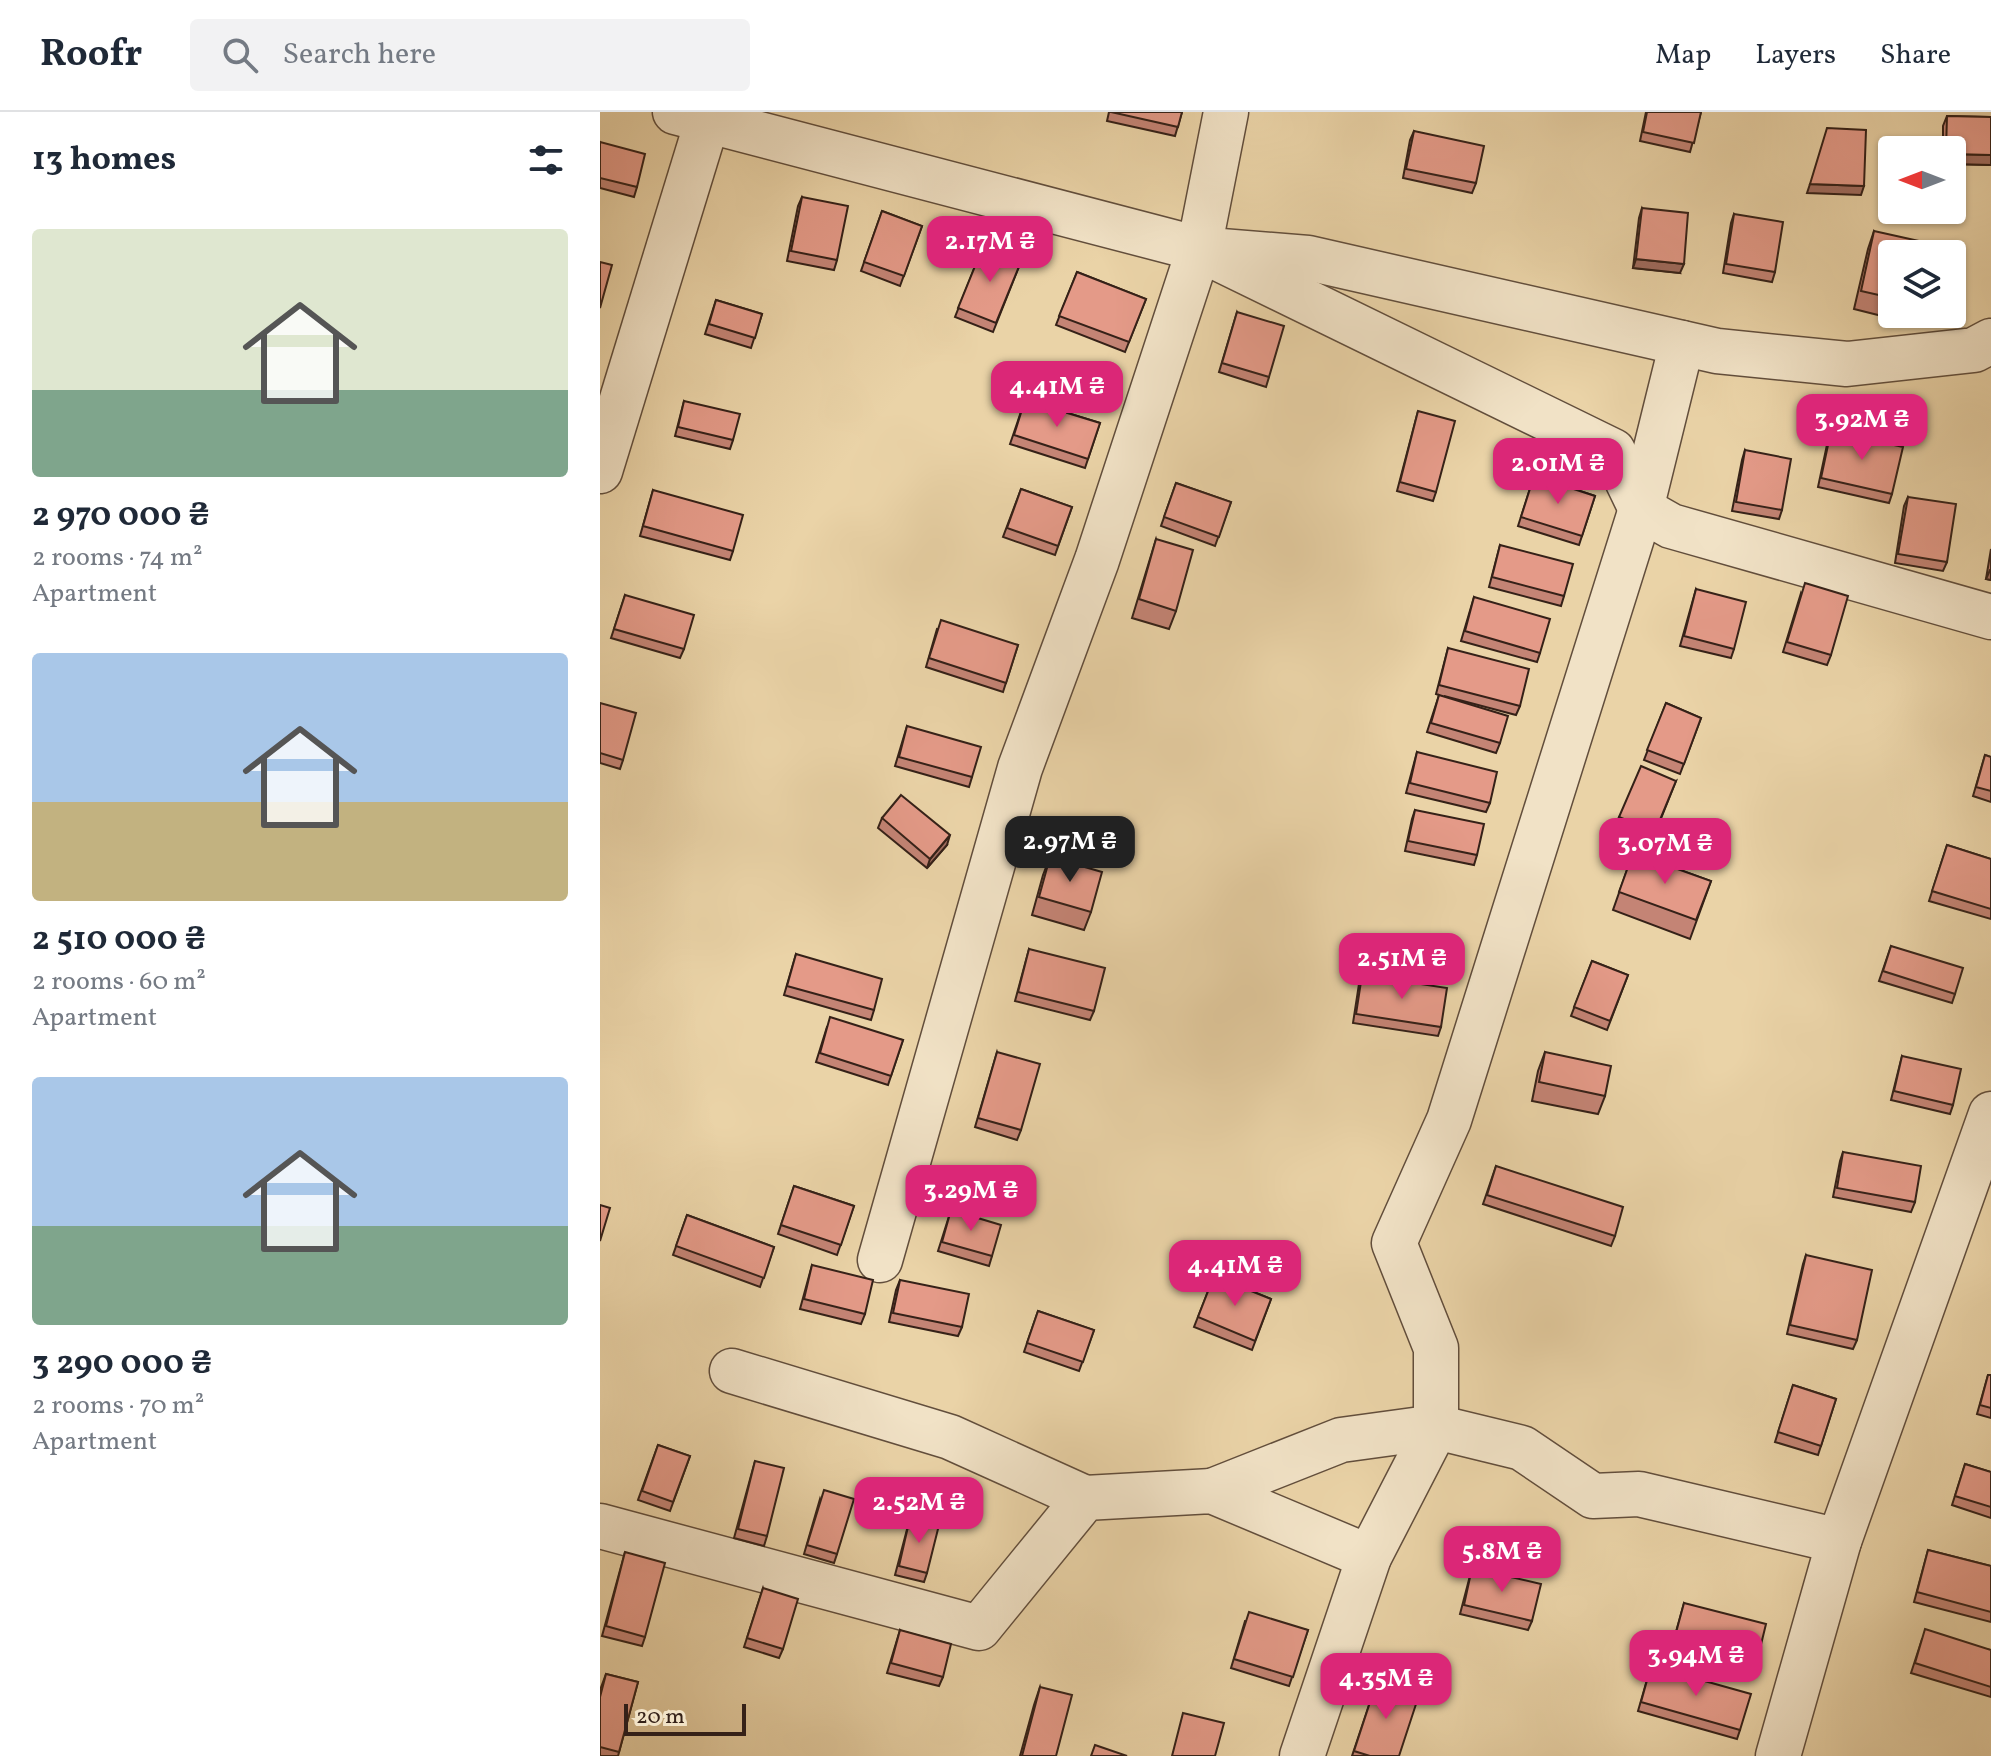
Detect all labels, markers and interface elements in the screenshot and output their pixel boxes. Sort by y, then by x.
search box [190,19,750,91]
text: Roofr [40,29,142,82]
icon: search [218,33,262,77]
text: Search here [282,34,436,76]
text: Map [1655,36,1711,75]
text: Layers [1755,36,1836,75]
text: Share [1880,36,1951,75]
north arrow [1878,136,1966,224]
map controls [1878,136,1966,328]
text: 13 homes [32,137,176,184]
icon: filters [524,138,568,182]
pin: 2.17M ₴ [916,216,1064,284]
text: 2.17M ₴ [945,224,1035,260]
button: layers [1878,240,1966,328]
icon: home [228,281,372,425]
pin: 4.41M ₴ [983,361,1131,429]
text: 4.41M ₴ [1009,369,1105,405]
pin: 3.92M ₴ [1788,394,1936,462]
text: 3.92M ₴ [1814,402,1910,438]
pin: 2.01M ₴ [1484,438,1632,506]
text: 2.01M ₴ [1511,446,1605,482]
text: 2 970 000 ₴ [32,493,210,540]
text: 2 rooms · 74 m² [32,540,203,576]
text: Apartment [32,576,157,612]
icon: home [228,705,372,849]
pin: 2.97M ₴ [996,816,1144,884]
pin: 3.07M ₴ [1591,818,1739,886]
text: 2.97M ₴ [1023,824,1117,860]
text: 3.07M ₴ [1617,826,1713,862]
text: 2 510 000 ₴ [32,917,206,964]
pin: 2.51M ₴ [1328,933,1476,1001]
text: 2.51M ₴ [1357,941,1447,977]
text: 2 rooms · 60 m² [32,964,206,1000]
text: Apartment [32,1000,157,1036]
icon: home [228,1129,372,1273]
pin: 3.29M ₴ [897,1165,1045,1233]
text: 3.29M ₴ [923,1173,1019,1209]
pin: 4.41M ₴ [1161,1240,1309,1308]
text: 4.41M ₴ [1187,1248,1283,1284]
text: 3 290 000 ₴ [32,1341,212,1388]
text: 2 rooms · 70 m² [32,1388,204,1424]
text: Apartment [32,1424,157,1460]
pin: 2.52M ₴ [845,1477,993,1545]
text: 2.52M ₴ [872,1485,966,1521]
pin: 5.8M ₴ [1437,1526,1567,1594]
text: 5.8M ₴ [1462,1534,1542,1570]
pin: 3.94M ₴ [1622,1630,1770,1698]
text: 3.94M ₴ [1648,1638,1744,1674]
pin: 4.35M ₴ [1312,1653,1460,1721]
text: 4.35M ₴ [1338,1661,1434,1697]
scale bar [624,1700,746,1736]
text: 20 m [636,1702,685,1733]

